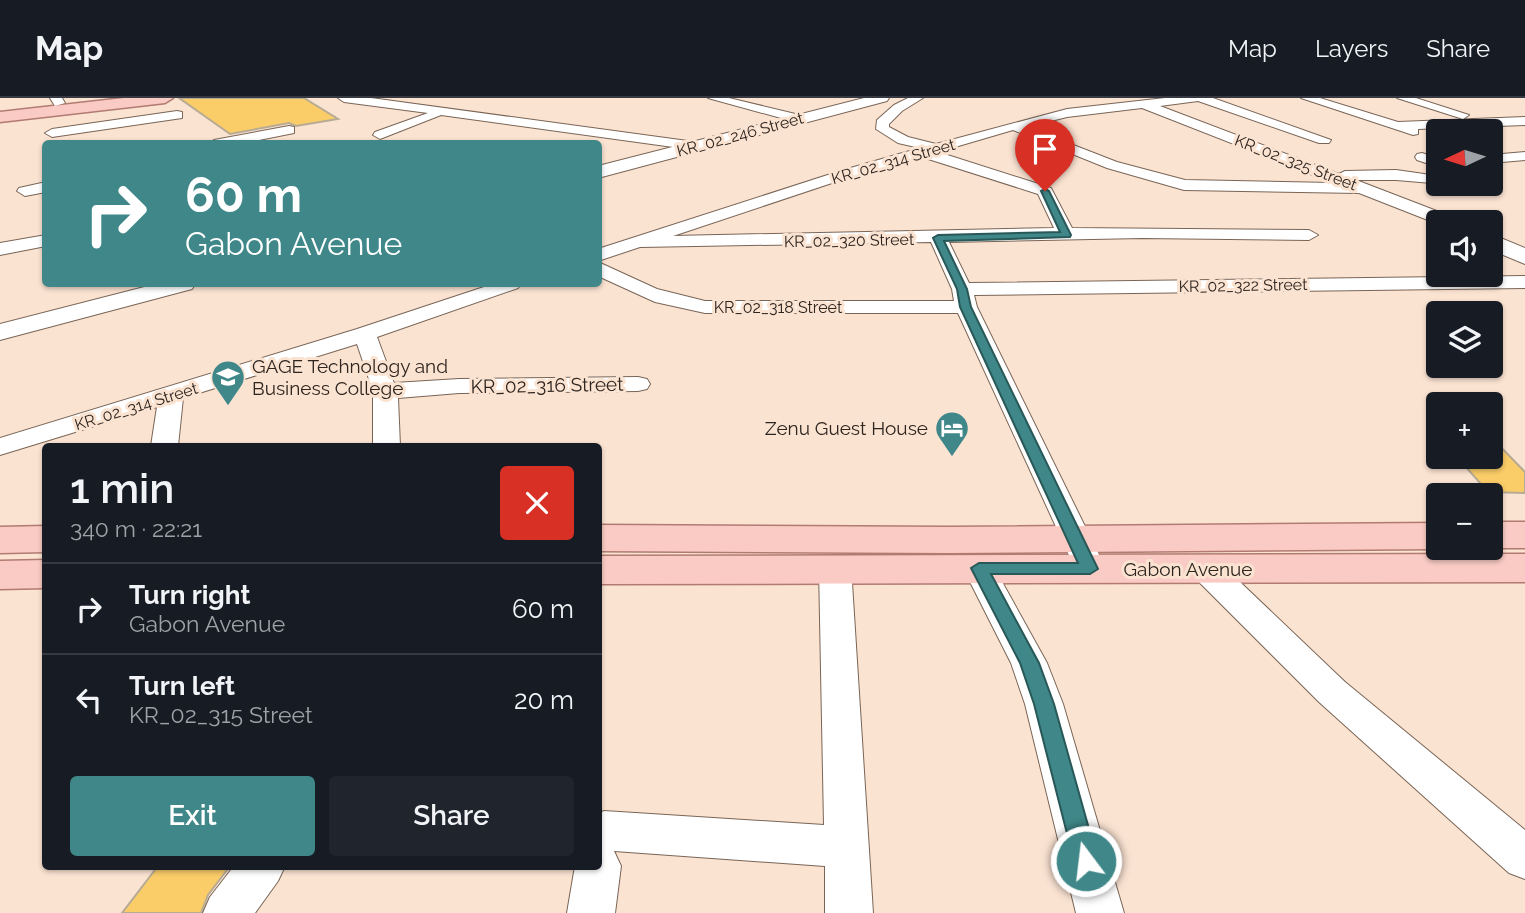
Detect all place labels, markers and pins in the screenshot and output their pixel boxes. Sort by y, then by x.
pin [1015,119,1075,191]
place label: GAGE Technology and Business College [252,355,448,399]
school or university icon: GAGE Technology and Business College [209,358,247,407]
hotel icon: Zenu Guest House [933,409,971,458]
place label: Zenu Guest House [765,417,928,439]

